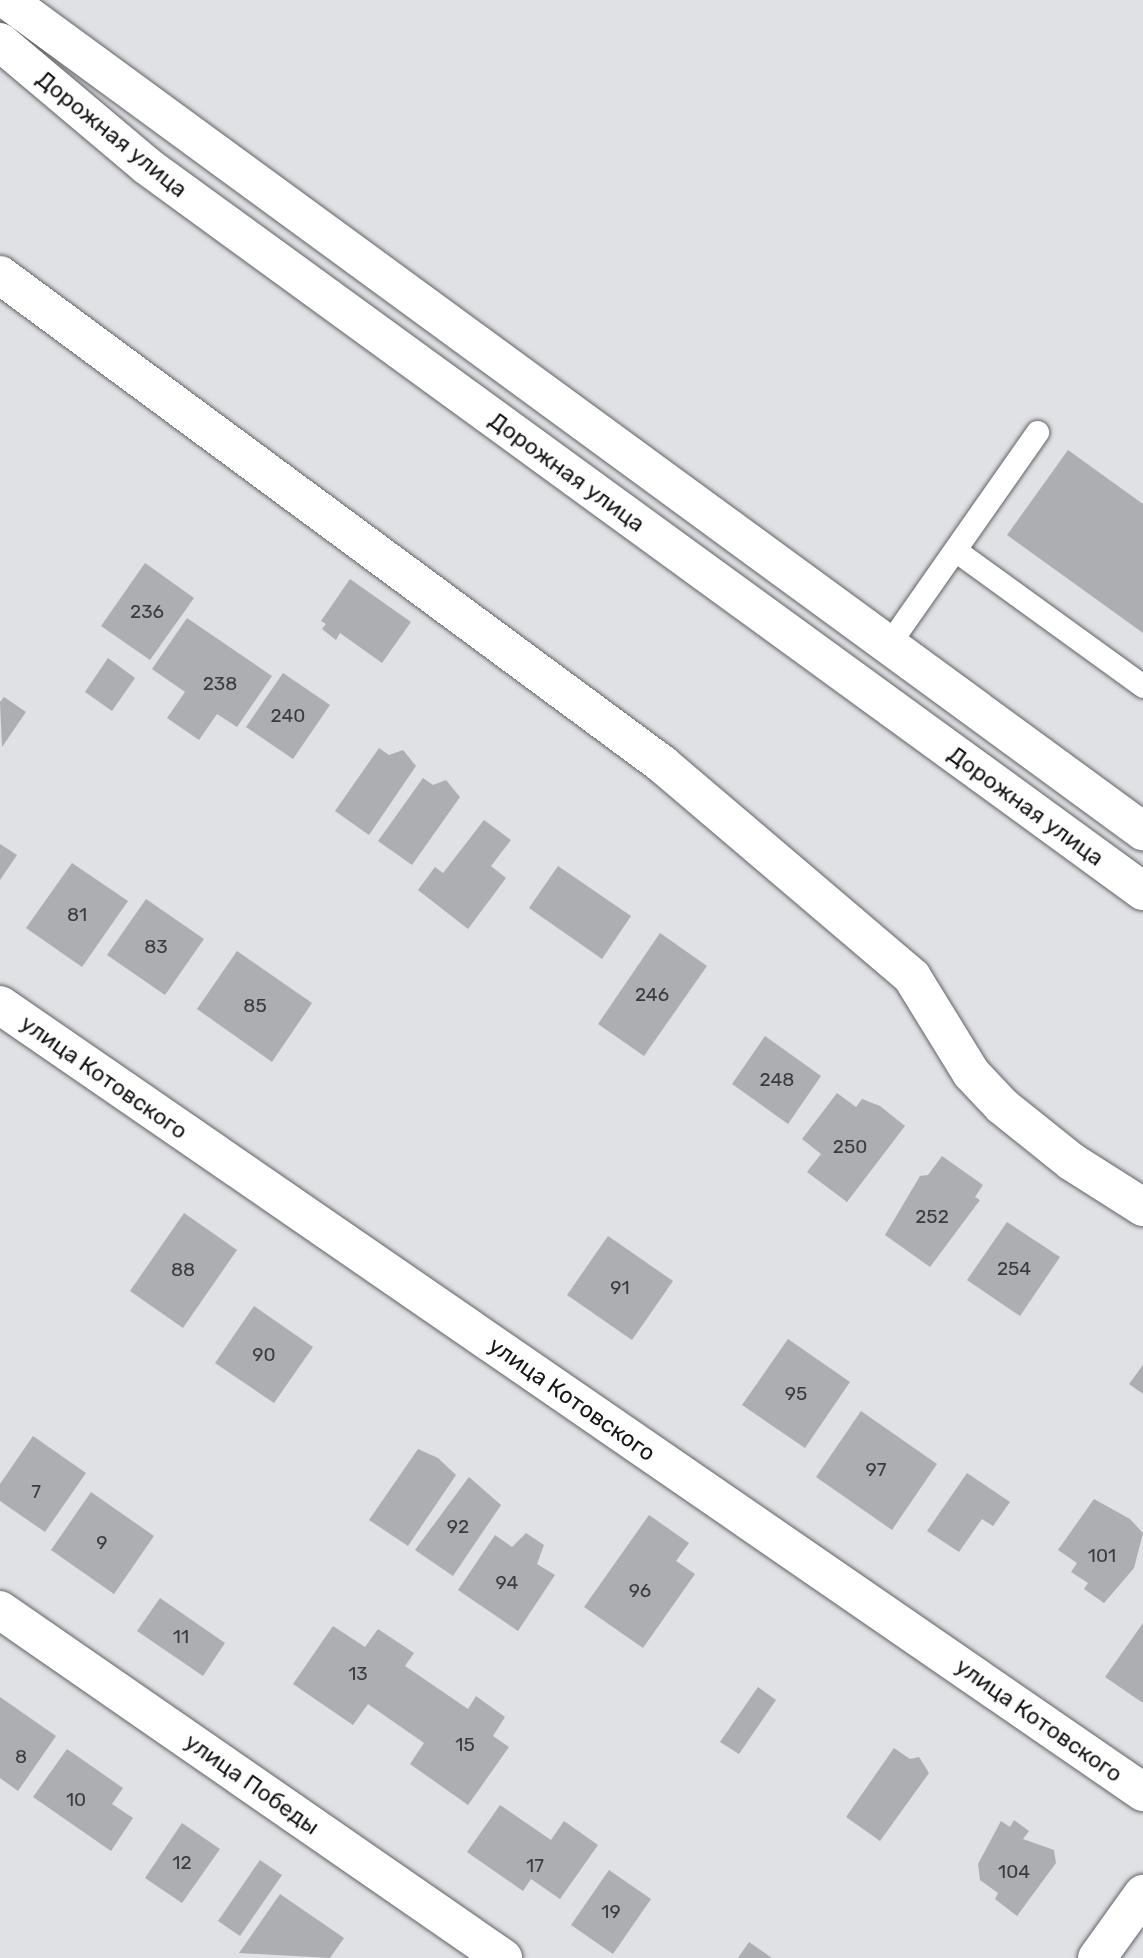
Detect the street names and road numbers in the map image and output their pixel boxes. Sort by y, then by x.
street label: Дорожная улица [31,65,193,203]
street label: Дорожная улица [484,406,650,538]
street label: Дорожная улица [943,740,1109,872]
street label: улица Котовского [15,1009,193,1145]
street label: улица Котовского [483,1331,661,1467]
street label: улица Котовского [950,1652,1128,1788]
street label: улица Победы [179,1727,325,1841]

